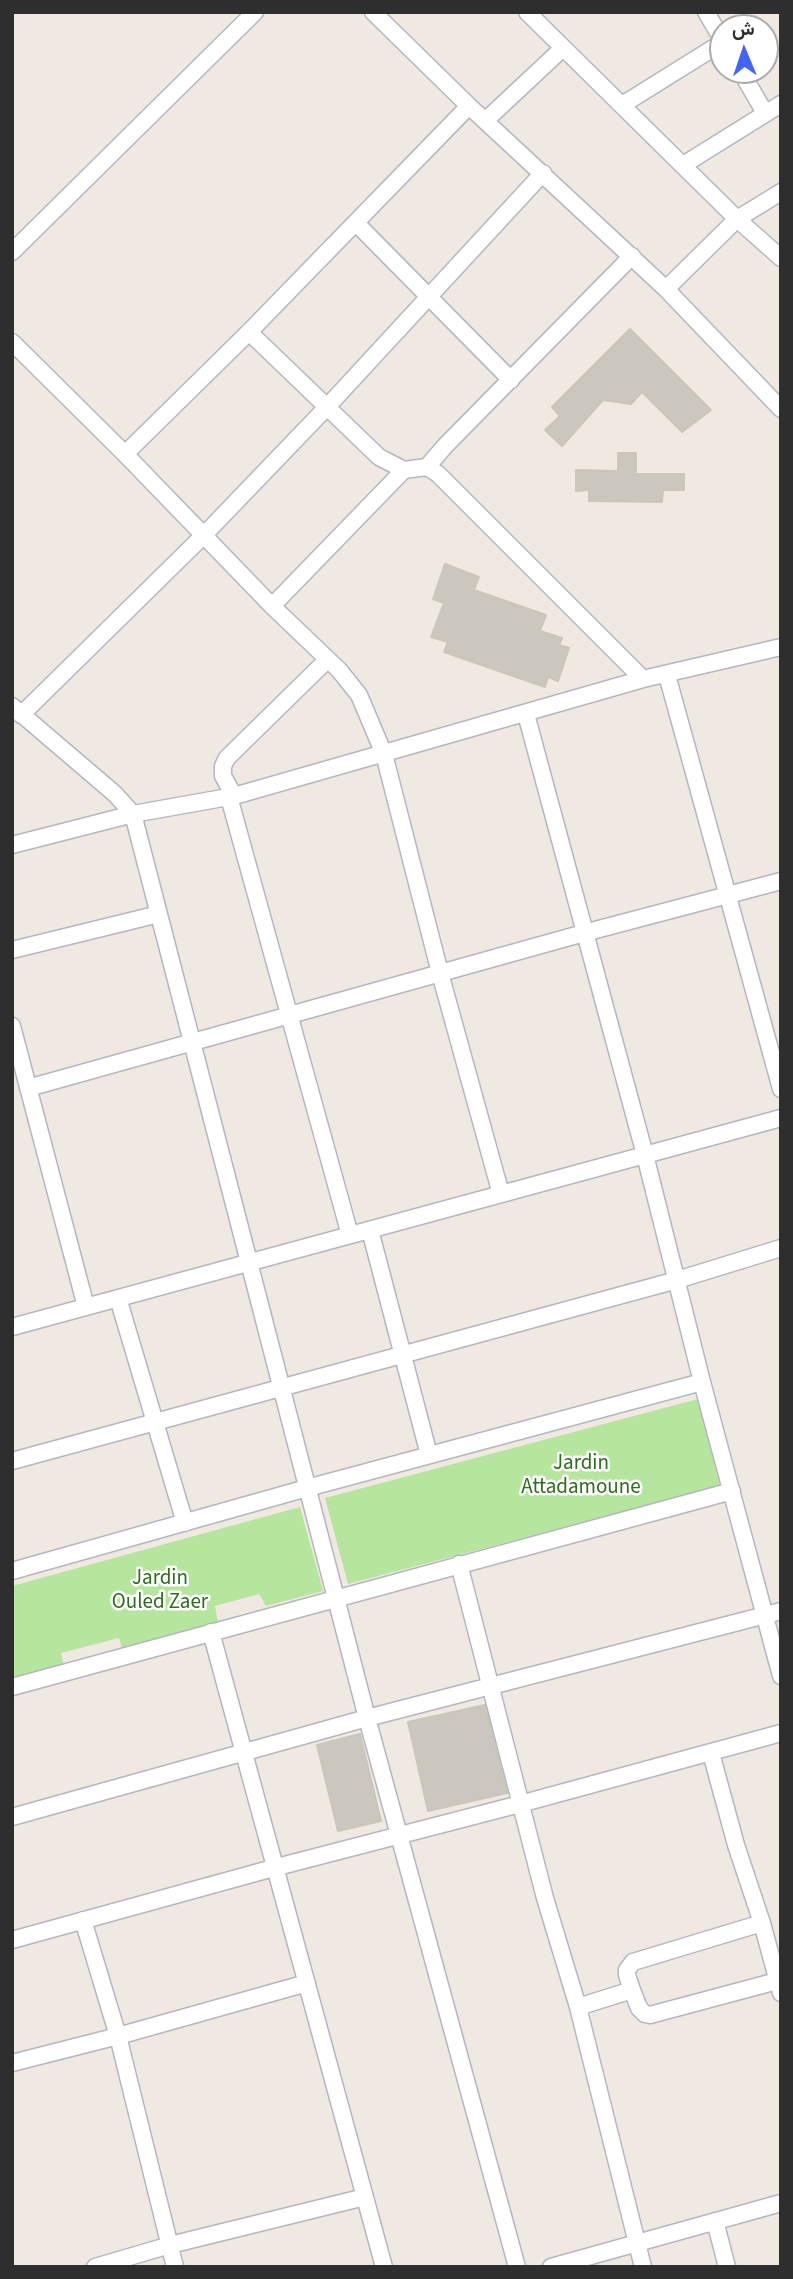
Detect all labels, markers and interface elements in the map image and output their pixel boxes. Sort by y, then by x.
north arrow [709,14,779,84]
text: ش [731,16,755,43]
park label: Jardin Attadamoune [521,1451,641,1501]
park label: Jardin Ouled Zaer [112,1566,208,1616]

